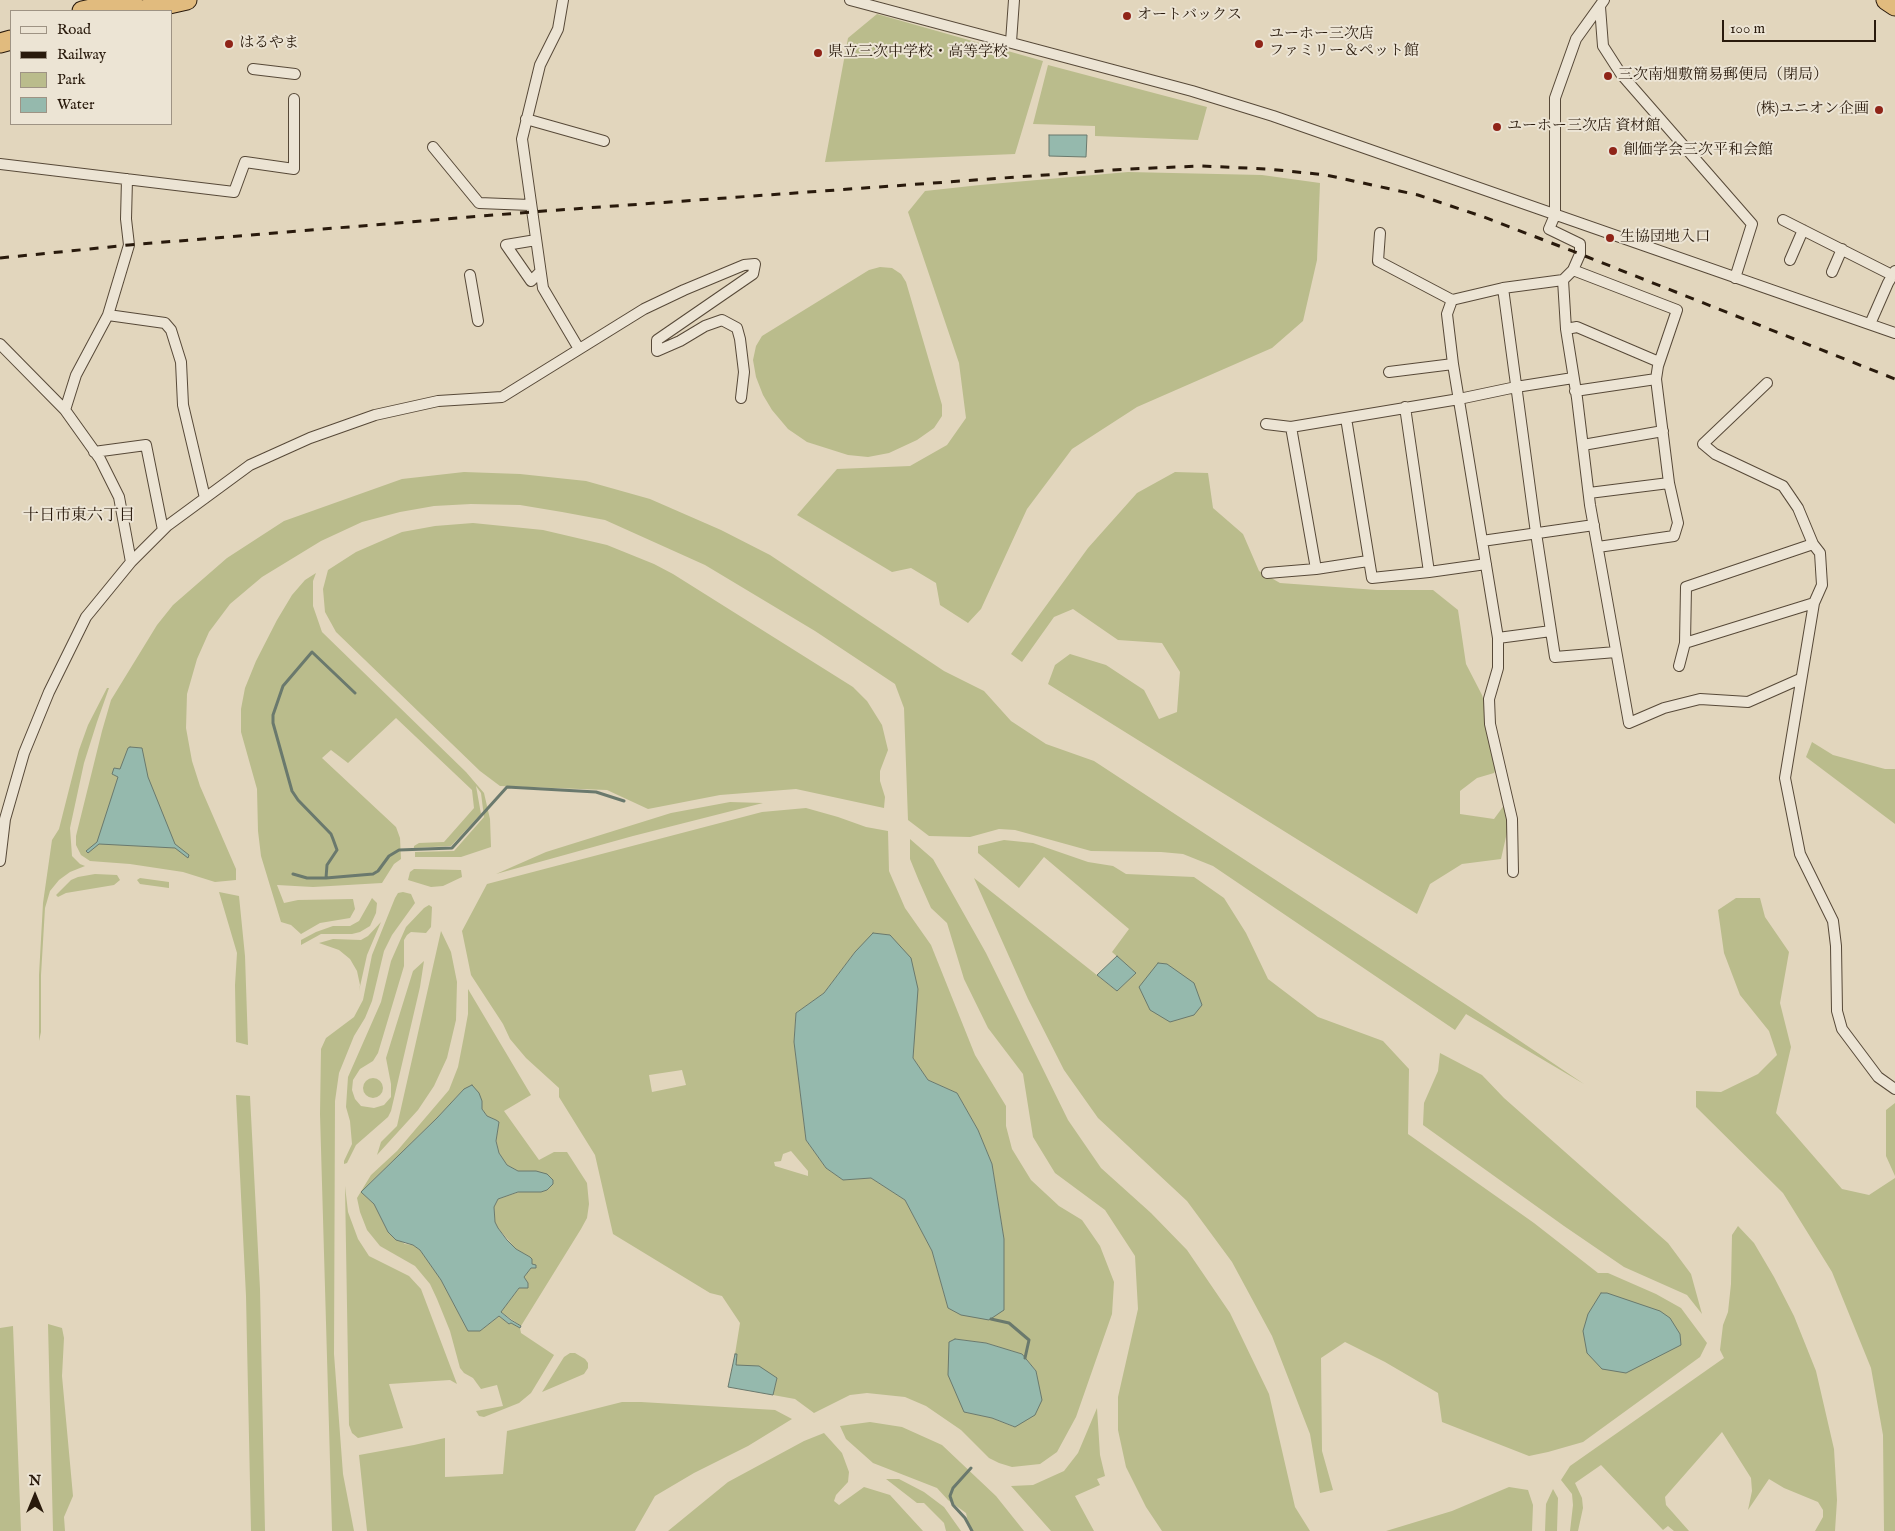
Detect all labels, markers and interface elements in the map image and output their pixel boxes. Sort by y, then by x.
place label: オートバックス [1137,7,1242,25]
legend [10,10,172,125]
marker: オートバックス [1121,10,1133,22]
scale bar [1725,10,1879,42]
text: 100 m [1730,19,1765,38]
text: Road [57,20,91,39]
place label: ユーホー三次店 ファミリー＆ペット館 [1269,26,1419,61]
place label: はるやま [239,35,299,53]
marker: はるやま [223,38,235,50]
marker: ユーホー三次店 ファミリー＆ペット館 [1253,38,1265,50]
place label: 県立三次中学校・高等学校 [828,44,1008,62]
text: Railway [57,45,106,64]
marker: 県立三次中学校・高等学校 [812,47,824,59]
place label: 三次南畑敷簡易郵便局（閉局） [1618,67,1828,85]
text: Park [57,70,86,89]
marker: 三次南畑敷簡易郵便局（閉局） [1602,70,1614,82]
text: Water [57,95,94,114]
place label: (株)ユニオン企画 [1756,101,1869,119]
marker: (株)ユニオン企画 [1873,104,1885,116]
place label: ユーホー三次店 資材館 [1507,118,1660,136]
marker: ユーホー三次店 資材館 [1491,121,1503,133]
place label: 創価学会三次平和会館 [1623,142,1773,160]
marker: 創価学会三次平和会館 [1607,145,1619,157]
place label: 生協団地入口 [1620,229,1710,247]
marker: 生協団地入口 [1604,232,1616,244]
district label: 十日市東六丁目 [23,507,135,527]
north arrow [10,1471,60,1521]
text: N [29,1472,41,1490]

